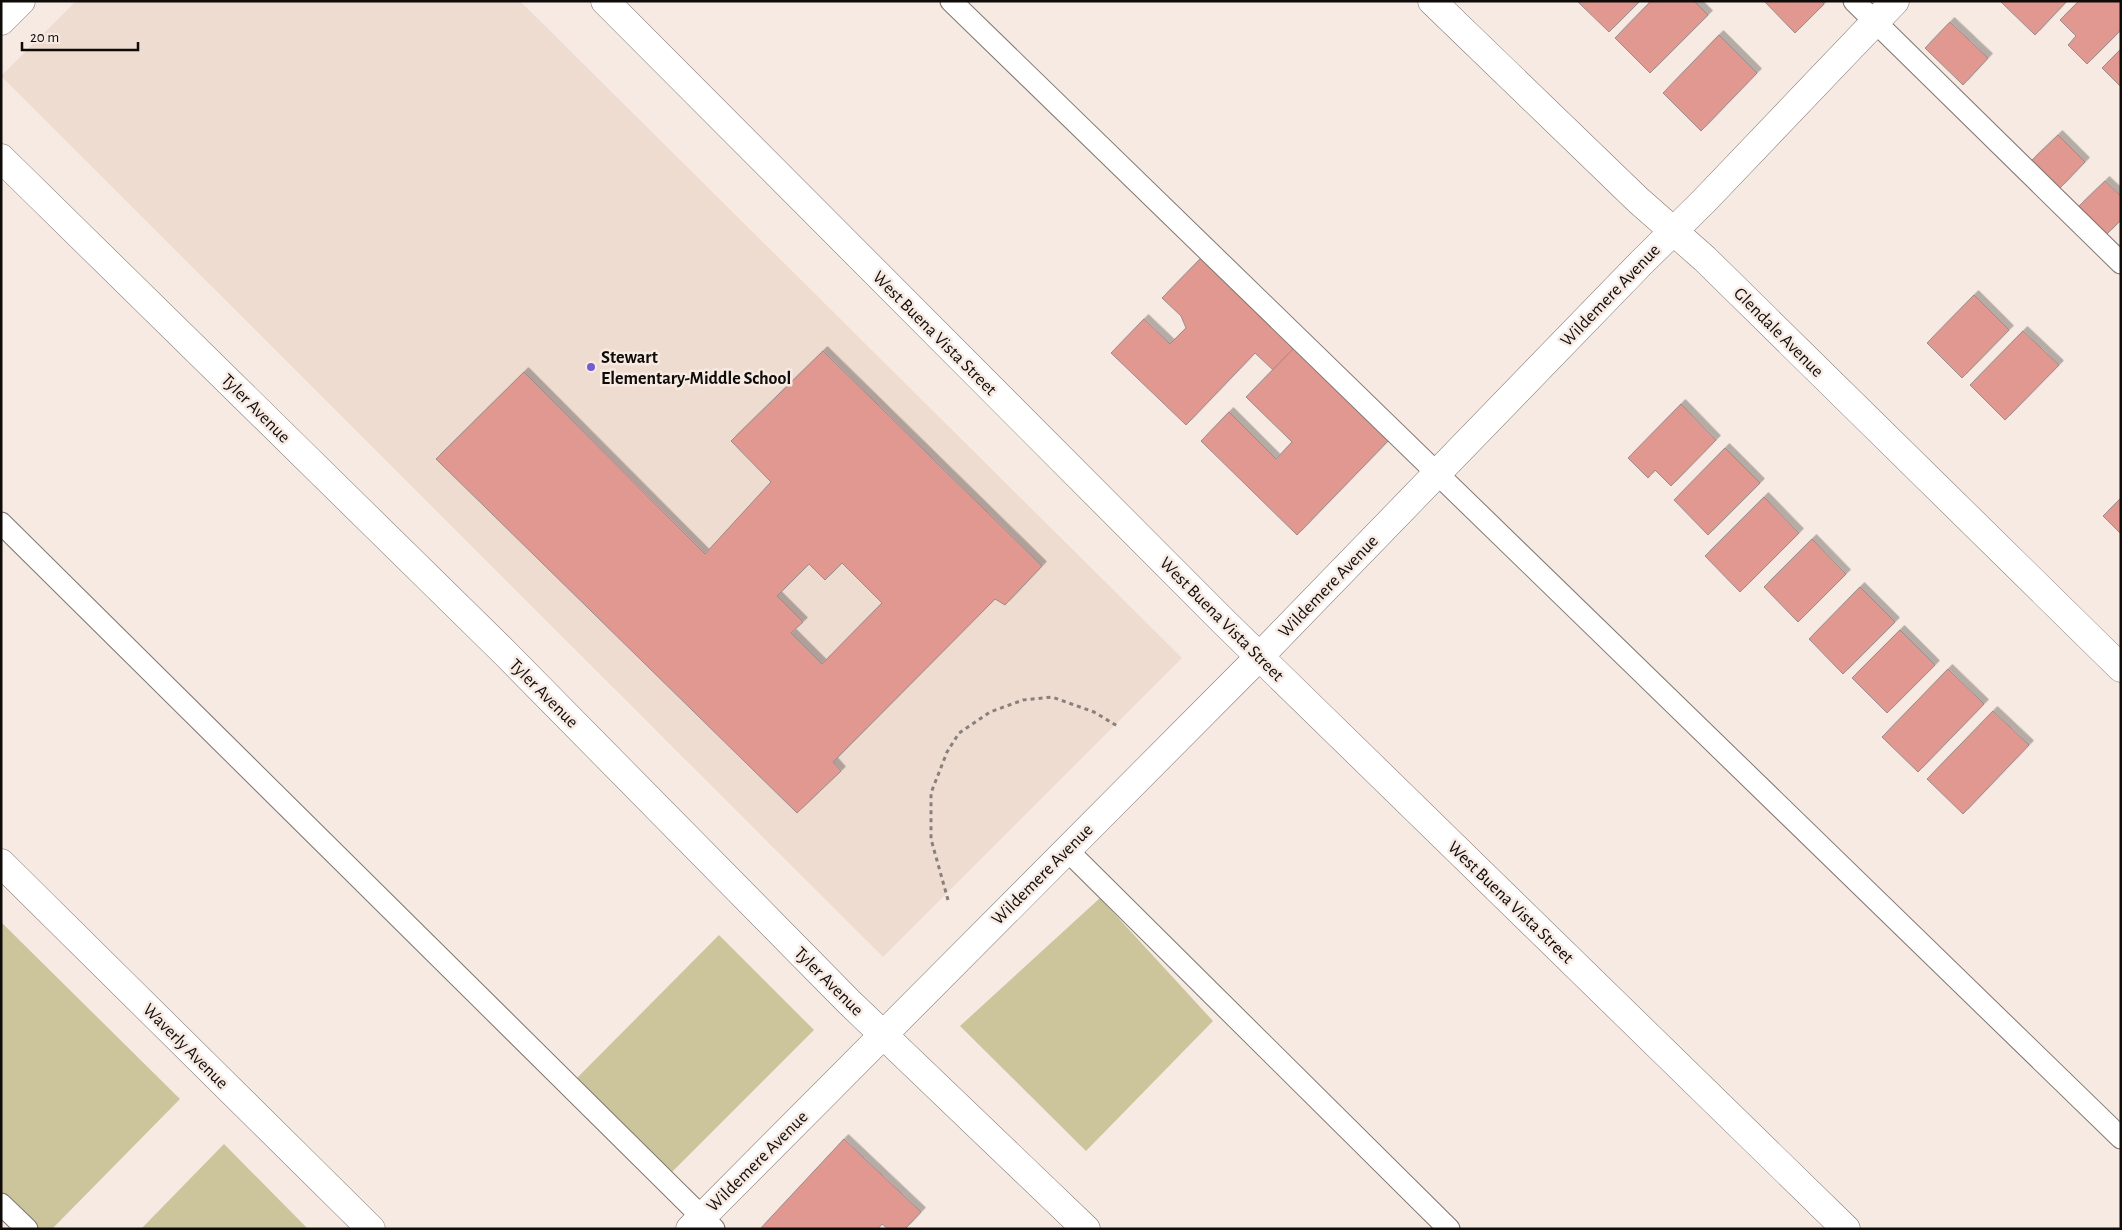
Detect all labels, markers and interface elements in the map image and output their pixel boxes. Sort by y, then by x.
scale bar [22,20,139,52]
text: 20 m [30,30,59,45]
street label: Wildemere Avenue [1557,241,1664,350]
street label: West Buena Vista Street [869,268,1000,399]
street label: Glendale Avenue [1730,284,1827,381]
place label: Stewart Elementary-Middle School [601,349,791,388]
marker: Stewart Elementary-Middle School [585,361,597,373]
street label: Tyler Avenue [217,371,293,447]
street label: Wildemere Avenue [1275,532,1382,641]
street label: West Buena Vista Street [1156,554,1287,685]
street label: Tyler Avenue [505,656,581,732]
street label: Wildemere Avenue [989,821,1097,929]
street label: West Buena Vista Street [1444,838,1577,967]
street label: Tyler Avenue [790,944,866,1020]
street label: Waverly Avenue [139,1001,231,1093]
street label: Wildemere Avenue [704,1108,812,1216]

